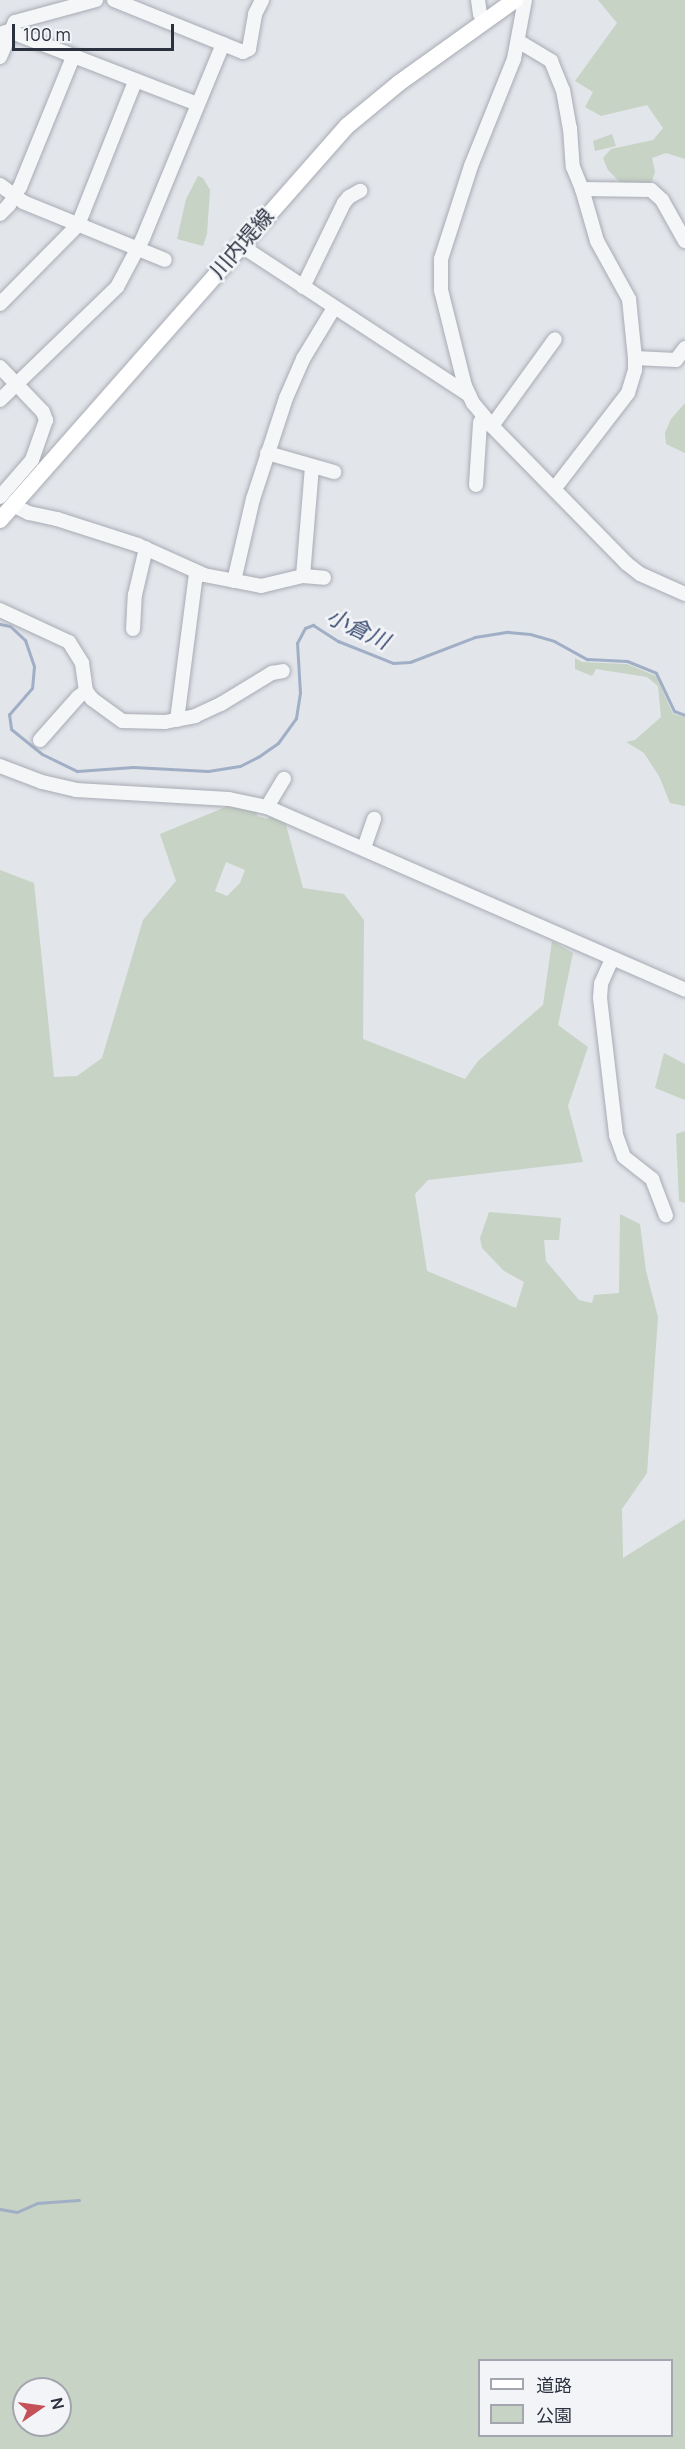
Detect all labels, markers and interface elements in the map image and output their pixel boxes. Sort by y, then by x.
scale bar [15,12,177,50]
text: 100 m [23,22,71,46]
street label: 川内堤線 [204,203,278,283]
water label: 小倉川 [323,603,393,655]
legend [478,2359,673,2437]
text: 道路 [536,2373,572,2397]
north arrow [12,2377,72,2437]
text: N [46,2395,70,2411]
text: 公園 [536,2403,572,2427]

